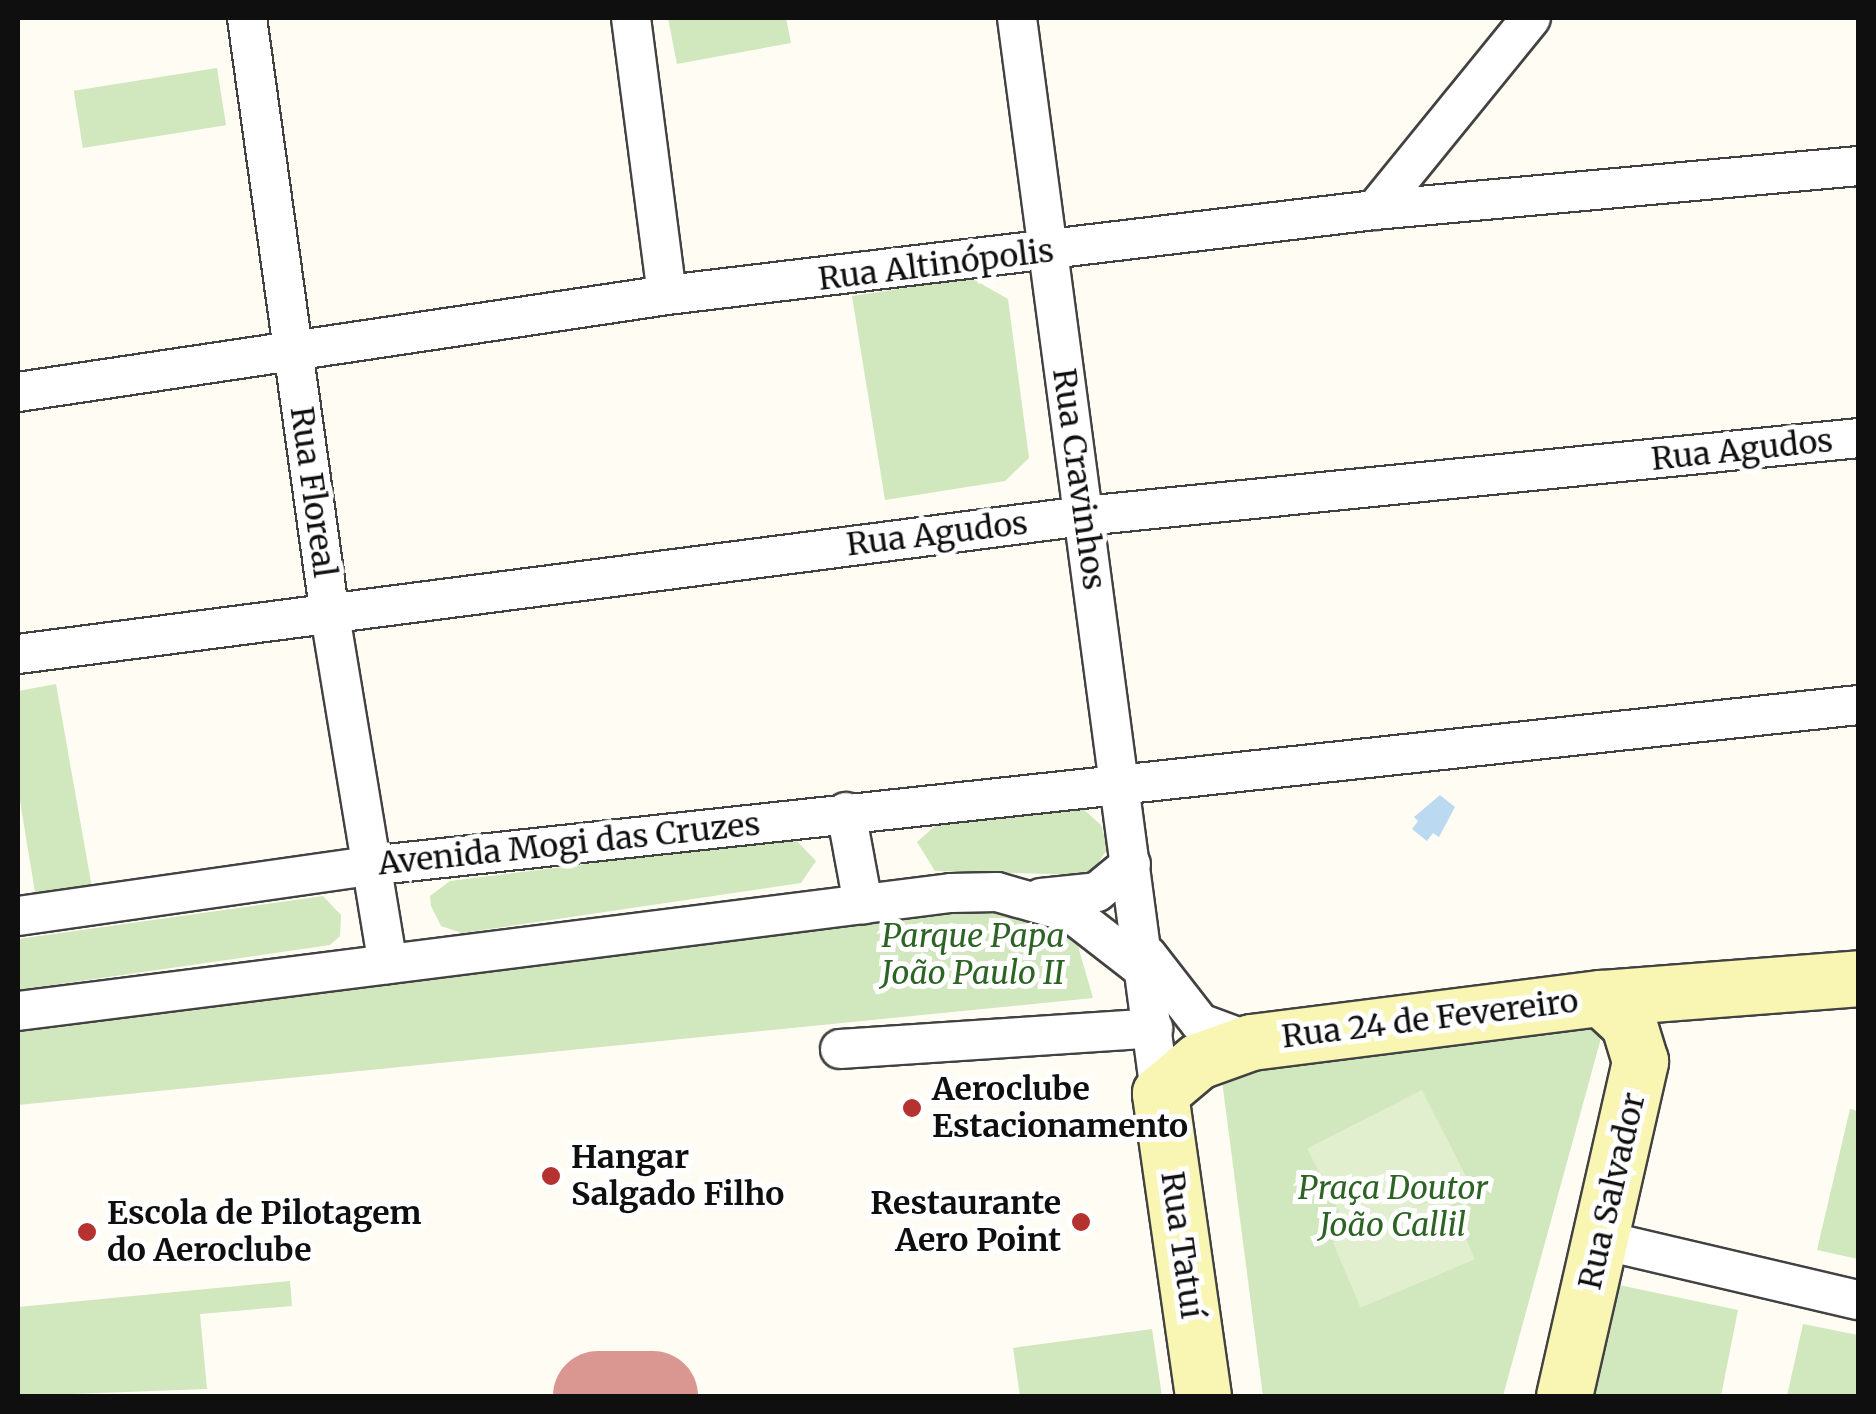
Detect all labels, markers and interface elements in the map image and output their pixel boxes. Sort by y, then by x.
street label: Rua Altinópolis [816,231,1056,299]
street label: Rua Cravinhos [1044,366,1114,592]
street label: Rua Floreal [282,404,344,580]
street label: Rua Agudos [1649,421,1835,479]
street label: Rua Agudos [844,504,1030,564]
street label: Avenida Mogi das Cruzes [376,805,762,883]
park label: Parque Papa João Paulo II [881,918,1065,993]
street label: Rua 24 de Fevereiro [1280,982,1580,1056]
place label: Aeroclube Estacionamento [932,1071,1188,1146]
street label: Rua Salvador [1571,1089,1653,1293]
marker: Aeroclube Estacionamento [901,1097,923,1119]
place label: Hangar Salgado Filho [571,1139,784,1214]
marker: Hangar Salgado Filho [540,1165,562,1187]
street label: Rua Tatuí [1153,1169,1211,1321]
park label: Praça Doutor João Callil [1298,1170,1488,1245]
place label: Restaurante Aero Point [870,1185,1061,1260]
place label: Escola de Pilotagem do Aeroclube [107,1195,422,1270]
marker: Restaurante Aero Point [1070,1211,1092,1233]
marker: Escola de Pilotagem do Aeroclube [76,1221,98,1243]

